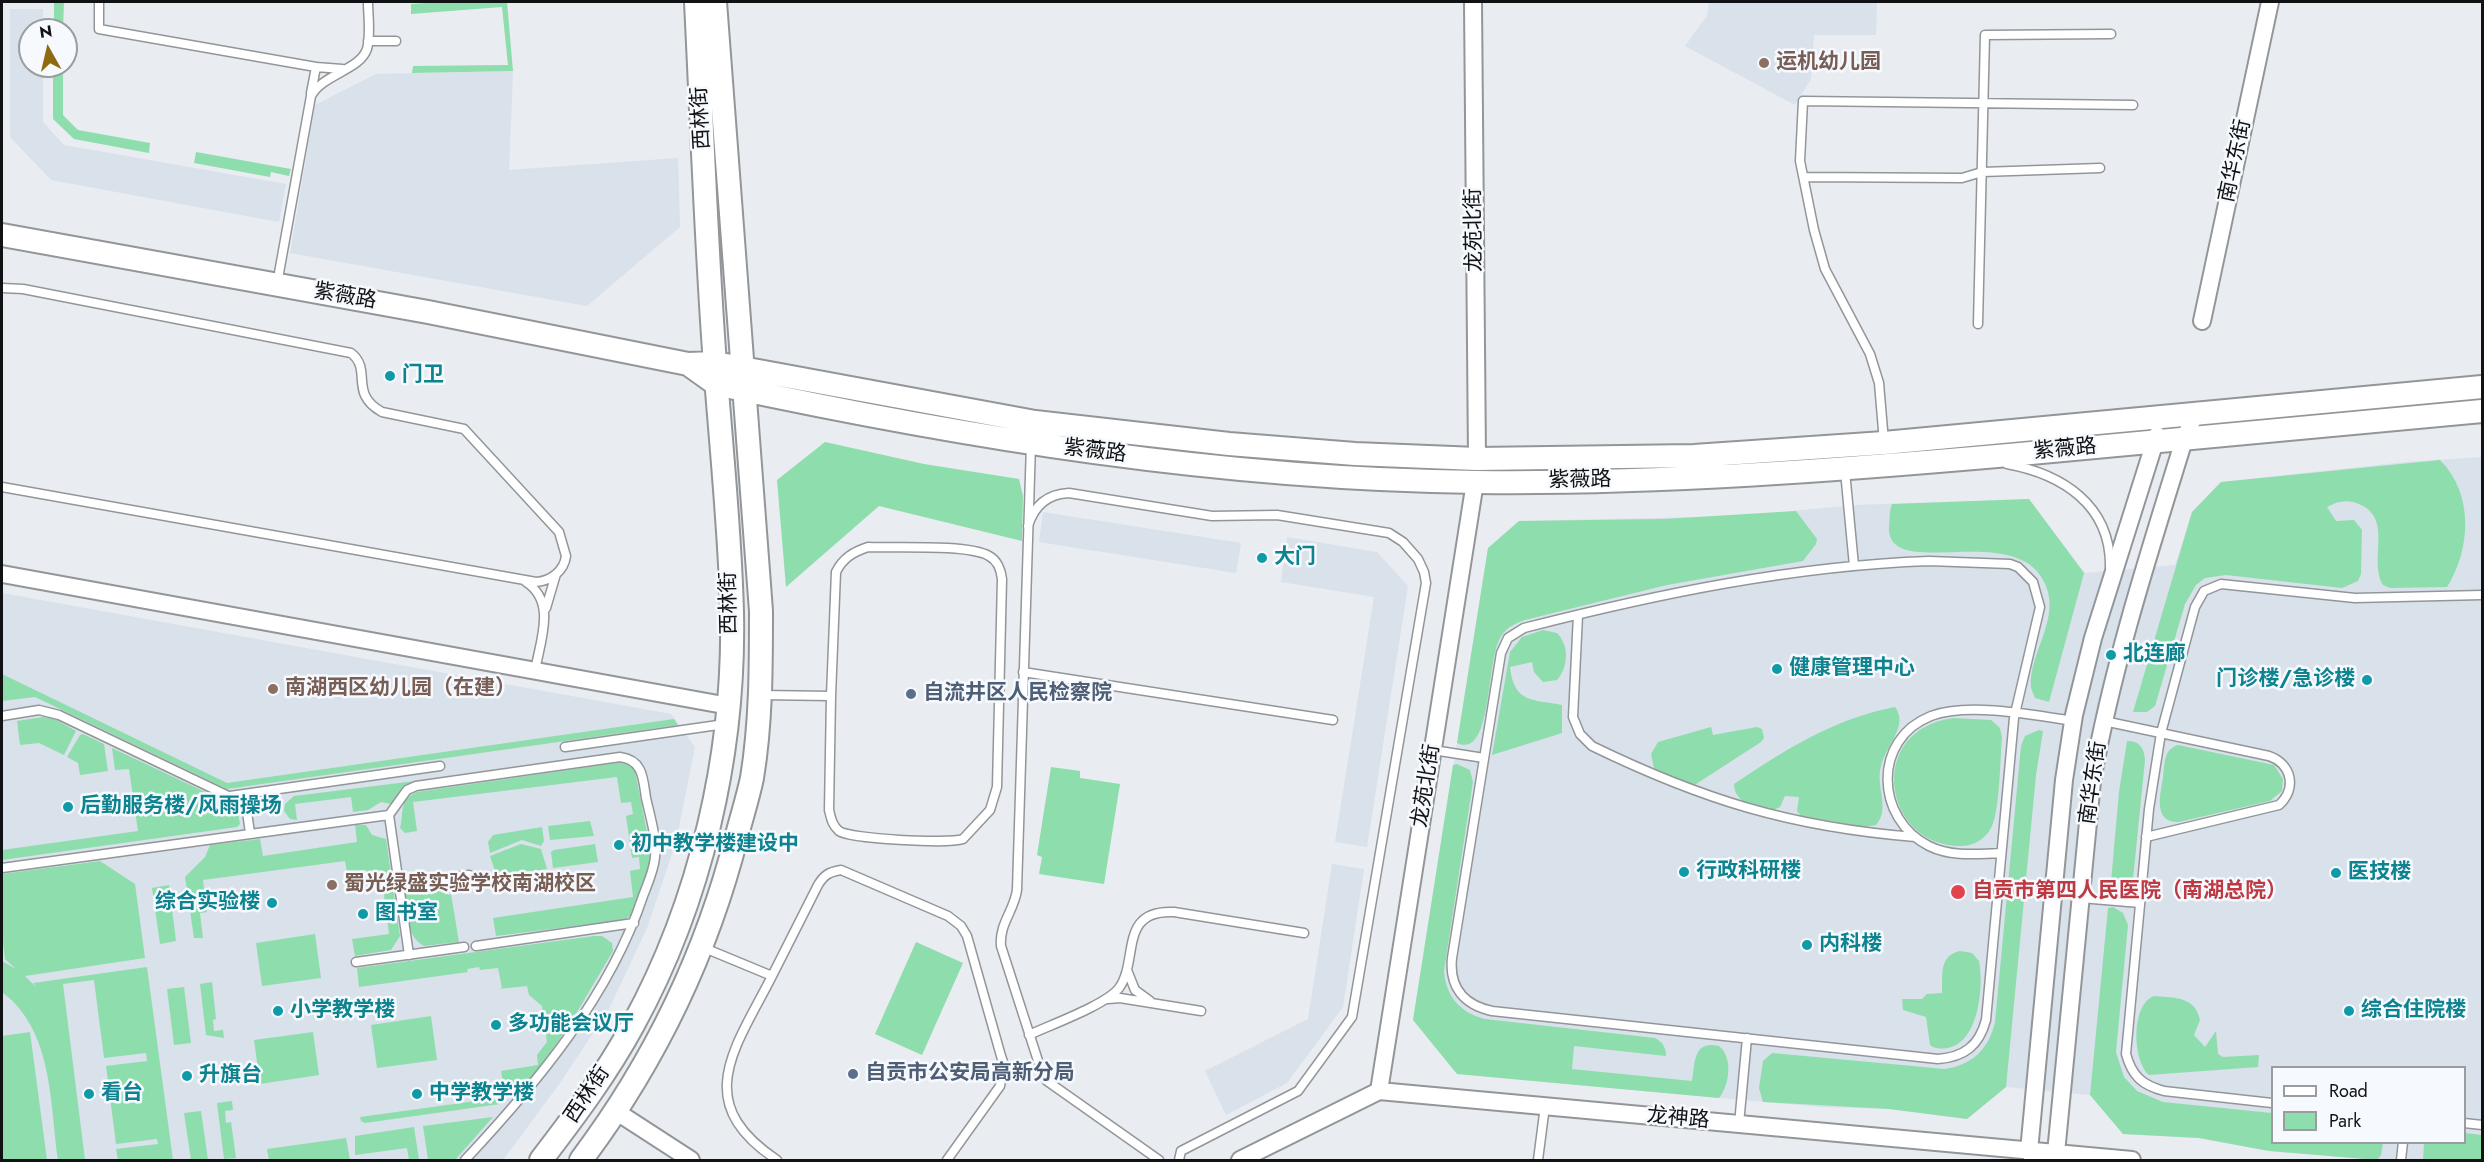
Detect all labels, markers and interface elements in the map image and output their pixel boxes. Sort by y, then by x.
north arrow [18,18,78,78]
text: N [38,19,54,44]
place label: 运机幼儿园 [1776,50,1881,76]
marker: 运机幼儿园 [1757,56,1771,70]
street label: 西林街 [688,86,716,150]
street label: 南华东街 [2215,117,2257,205]
street label: 龙苑北街 [1462,188,1488,272]
street label: 紫薇路 [312,279,378,315]
place label: 门卫 [402,363,444,389]
marker: 门卫 [383,369,397,383]
street label: 紫薇路 [2033,435,2097,465]
street label: 紫薇路 [1062,436,1128,468]
street label: 紫薇路 [1548,468,1612,494]
place label: 大门 [1274,545,1316,571]
marker: 大门 [1255,551,1269,565]
street label: 西林街 [717,571,743,635]
place label: 北连廊 [2123,642,2186,668]
marker: 北连廊 [2104,648,2118,662]
place label: 健康管理中心 [1789,656,1915,682]
marker: 健康管理中心 [1770,662,1784,676]
place label: 门诊楼/急诊楼 [2216,667,2355,693]
marker: 门诊楼/急诊楼 [2360,673,2374,687]
place label: 南湖西区幼儿园（在建） [285,676,516,702]
place label: 自流井区人民检察院 [923,681,1112,707]
marker: 南湖西区幼儿园（在建） [266,682,280,696]
marker: 自流井区人民检察院 [904,687,918,701]
street label: 南华东街 [2076,740,2112,826]
street label: 龙苑北街 [1408,743,1446,829]
place label: 后勤服务楼/风雨操场 [80,794,282,820]
marker: 后勤服务楼/风雨操场 [61,800,75,814]
place label: 初中教学楼建设中 [631,832,799,858]
marker: 初中教学楼建设中 [612,838,626,852]
place label: 行政科研楼 [1696,859,1801,885]
place label: 医技楼 [2348,860,2411,886]
marker: 行政科研楼 [1677,865,1691,879]
marker: 医技楼 [2329,866,2343,880]
place label: 蜀光绿盛实验学校南湖校区 [344,872,596,898]
marker: 蜀光绿盛实验学校南湖校区 [325,878,339,892]
place label: 自贡市第四人民医院（南湖总院） [1972,879,2287,905]
marker: 自贡市第四人民医院（南湖总院） [1949,883,1967,901]
place label: 综合实验楼 [155,890,260,916]
marker: 综合实验楼 [265,896,279,910]
place label: 图书室 [375,901,438,927]
marker: 图书室 [356,907,370,921]
place label: 内科楼 [1819,932,1882,958]
marker: 内科楼 [1800,938,1814,952]
place label: 小学教学楼 [290,998,395,1024]
place label: 综合住院楼 [2361,998,2466,1024]
marker: 小学教学楼 [271,1004,285,1018]
marker: 综合住院楼 [2342,1004,2356,1018]
place label: 多功能会议厅 [508,1012,634,1038]
marker: 多功能会议厅 [489,1018,503,1032]
place label: 自贡市公安局高新分局 [865,1061,1075,1087]
street label: 西林街 [560,1062,616,1128]
place label: 升旗台 [199,1063,262,1089]
legend [2271,1066,2466,1144]
marker: 自贡市公安局高新分局 [846,1067,860,1081]
marker: 升旗台 [180,1069,194,1083]
text: Road [2329,1078,2368,1104]
place label: 看台 [101,1081,143,1107]
place label: 中学教学楼 [429,1081,534,1107]
marker: 看台 [82,1087,96,1101]
marker: 中学教学楼 [410,1087,424,1101]
street label: 龙神路 [1646,1104,1710,1134]
text: Park [2329,1108,2361,1134]

